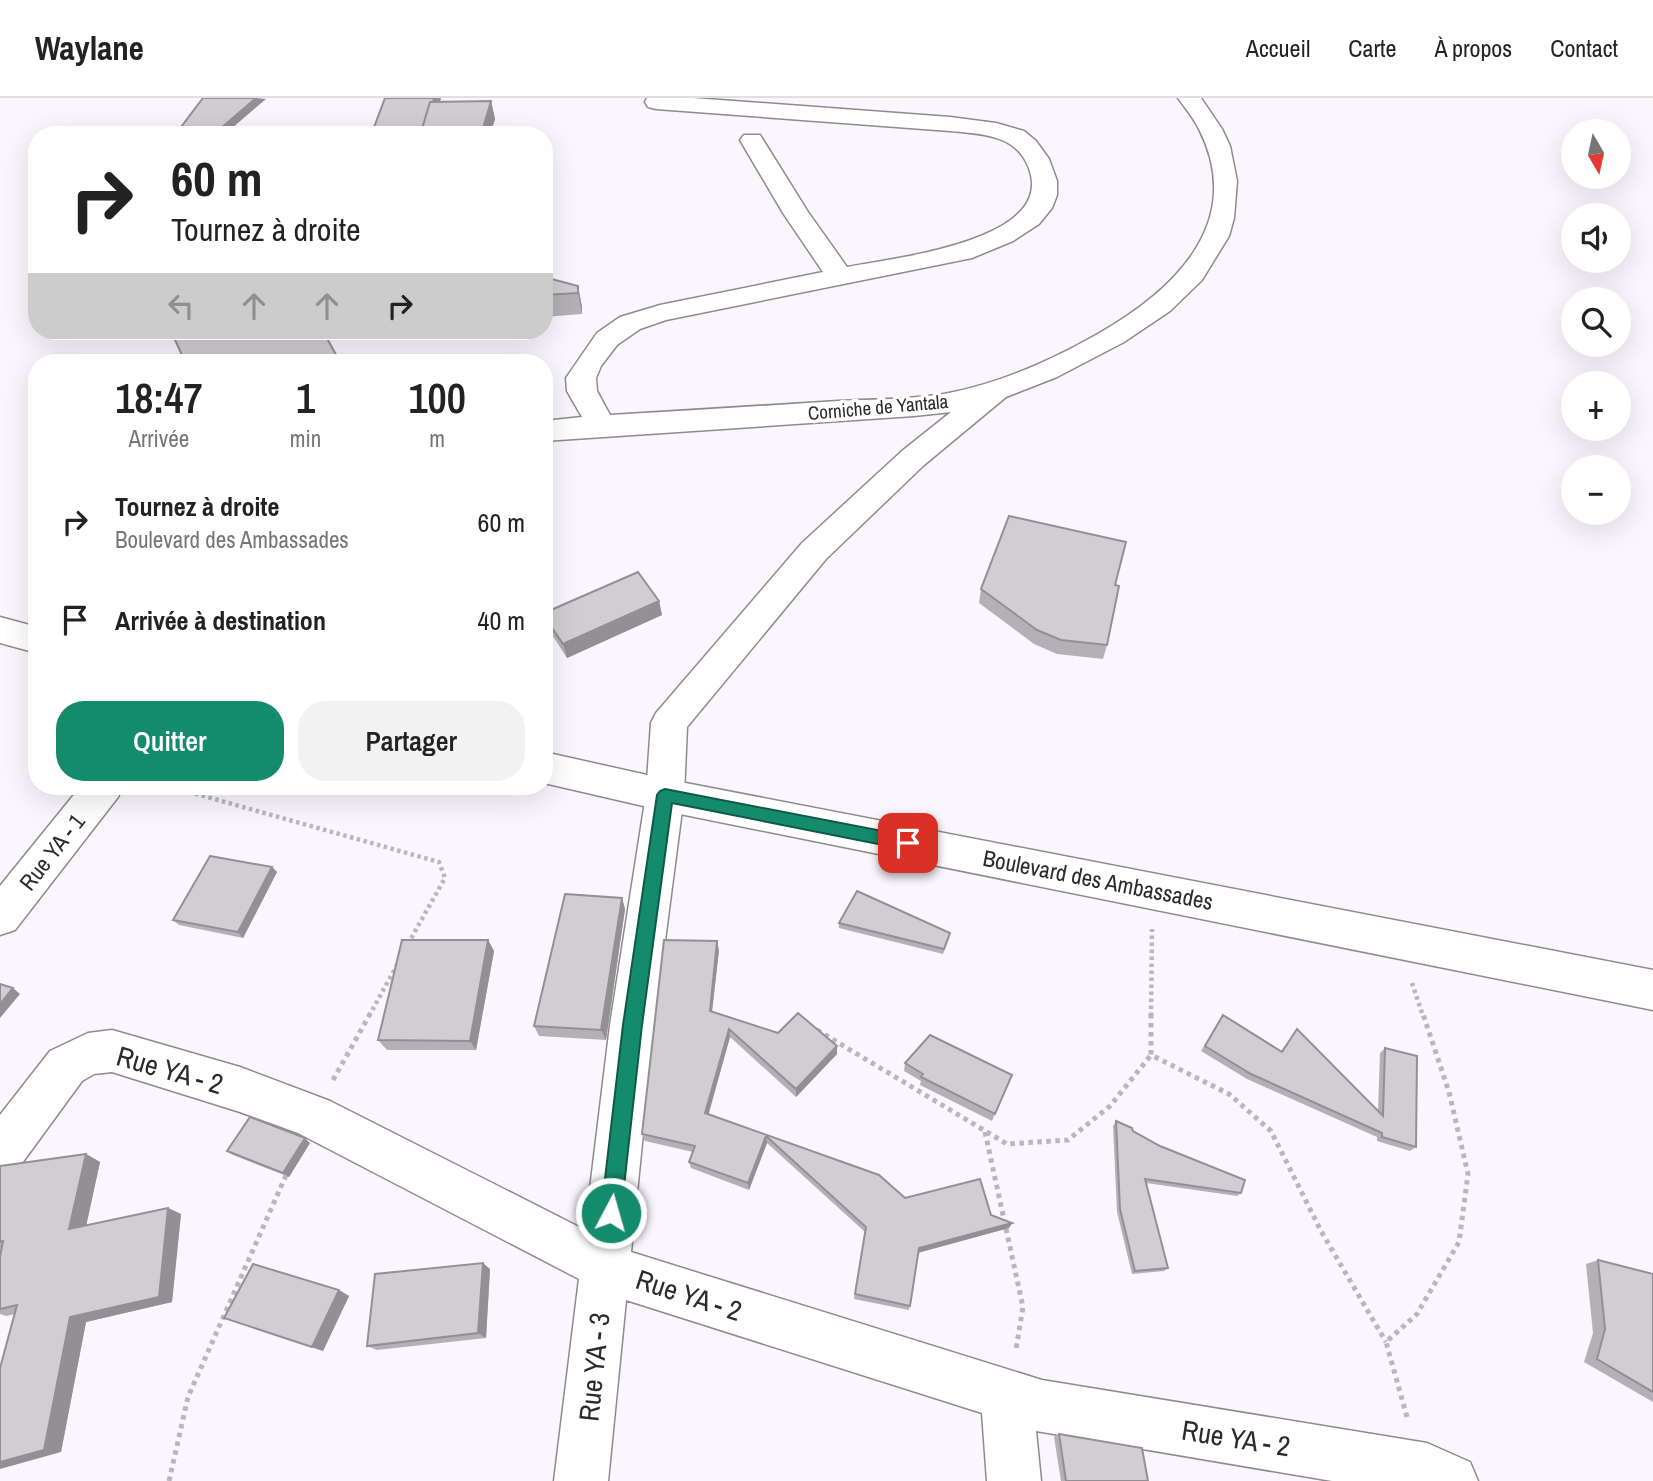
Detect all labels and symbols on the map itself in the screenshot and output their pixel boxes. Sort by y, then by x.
north arrow [1561,119,1631,189]
street label: Corniche de Yantala [807,388,950,426]
street label: Rue YA - 1 [12,806,92,897]
pin [878,813,938,873]
street label: Boulevard des Ambassades [980,842,1216,917]
street label: Rue YA - 2 [112,1037,228,1103]
position arrow [574,1176,648,1250]
street label: Rue YA - 2 [631,1260,747,1330]
street label: Rue YA - 3 [569,1311,619,1423]
street label: Rue YA - 2 [1179,1411,1293,1465]

